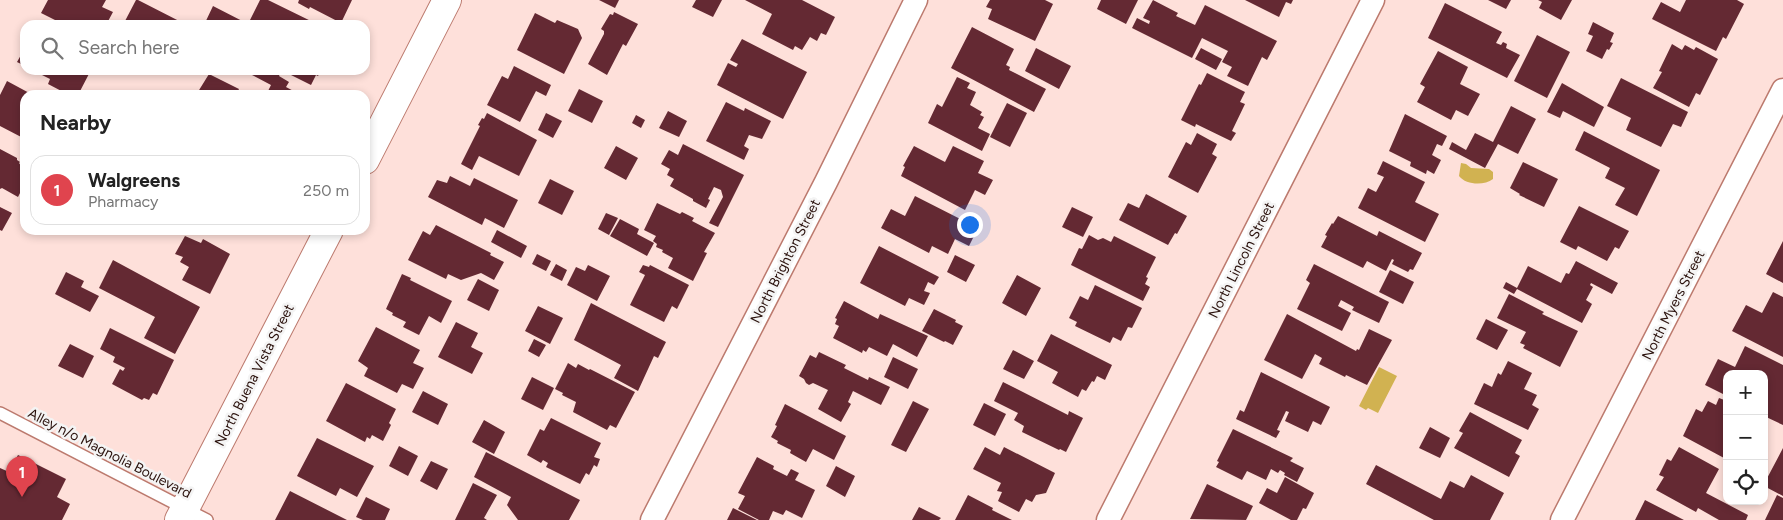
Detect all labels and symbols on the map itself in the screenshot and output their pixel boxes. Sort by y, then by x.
street label: North Brighton Street [747,196,824,326]
street label: North Lincoln Street [1205,199,1278,321]
your location [957,212,983,238]
street label: North Myers Street [1638,248,1708,363]
street label: North Buena Vista Street [211,301,298,449]
street label: Alley n/o Magnolia Boulevard [25,405,194,502]
pin: 1 [6,456,38,497]

